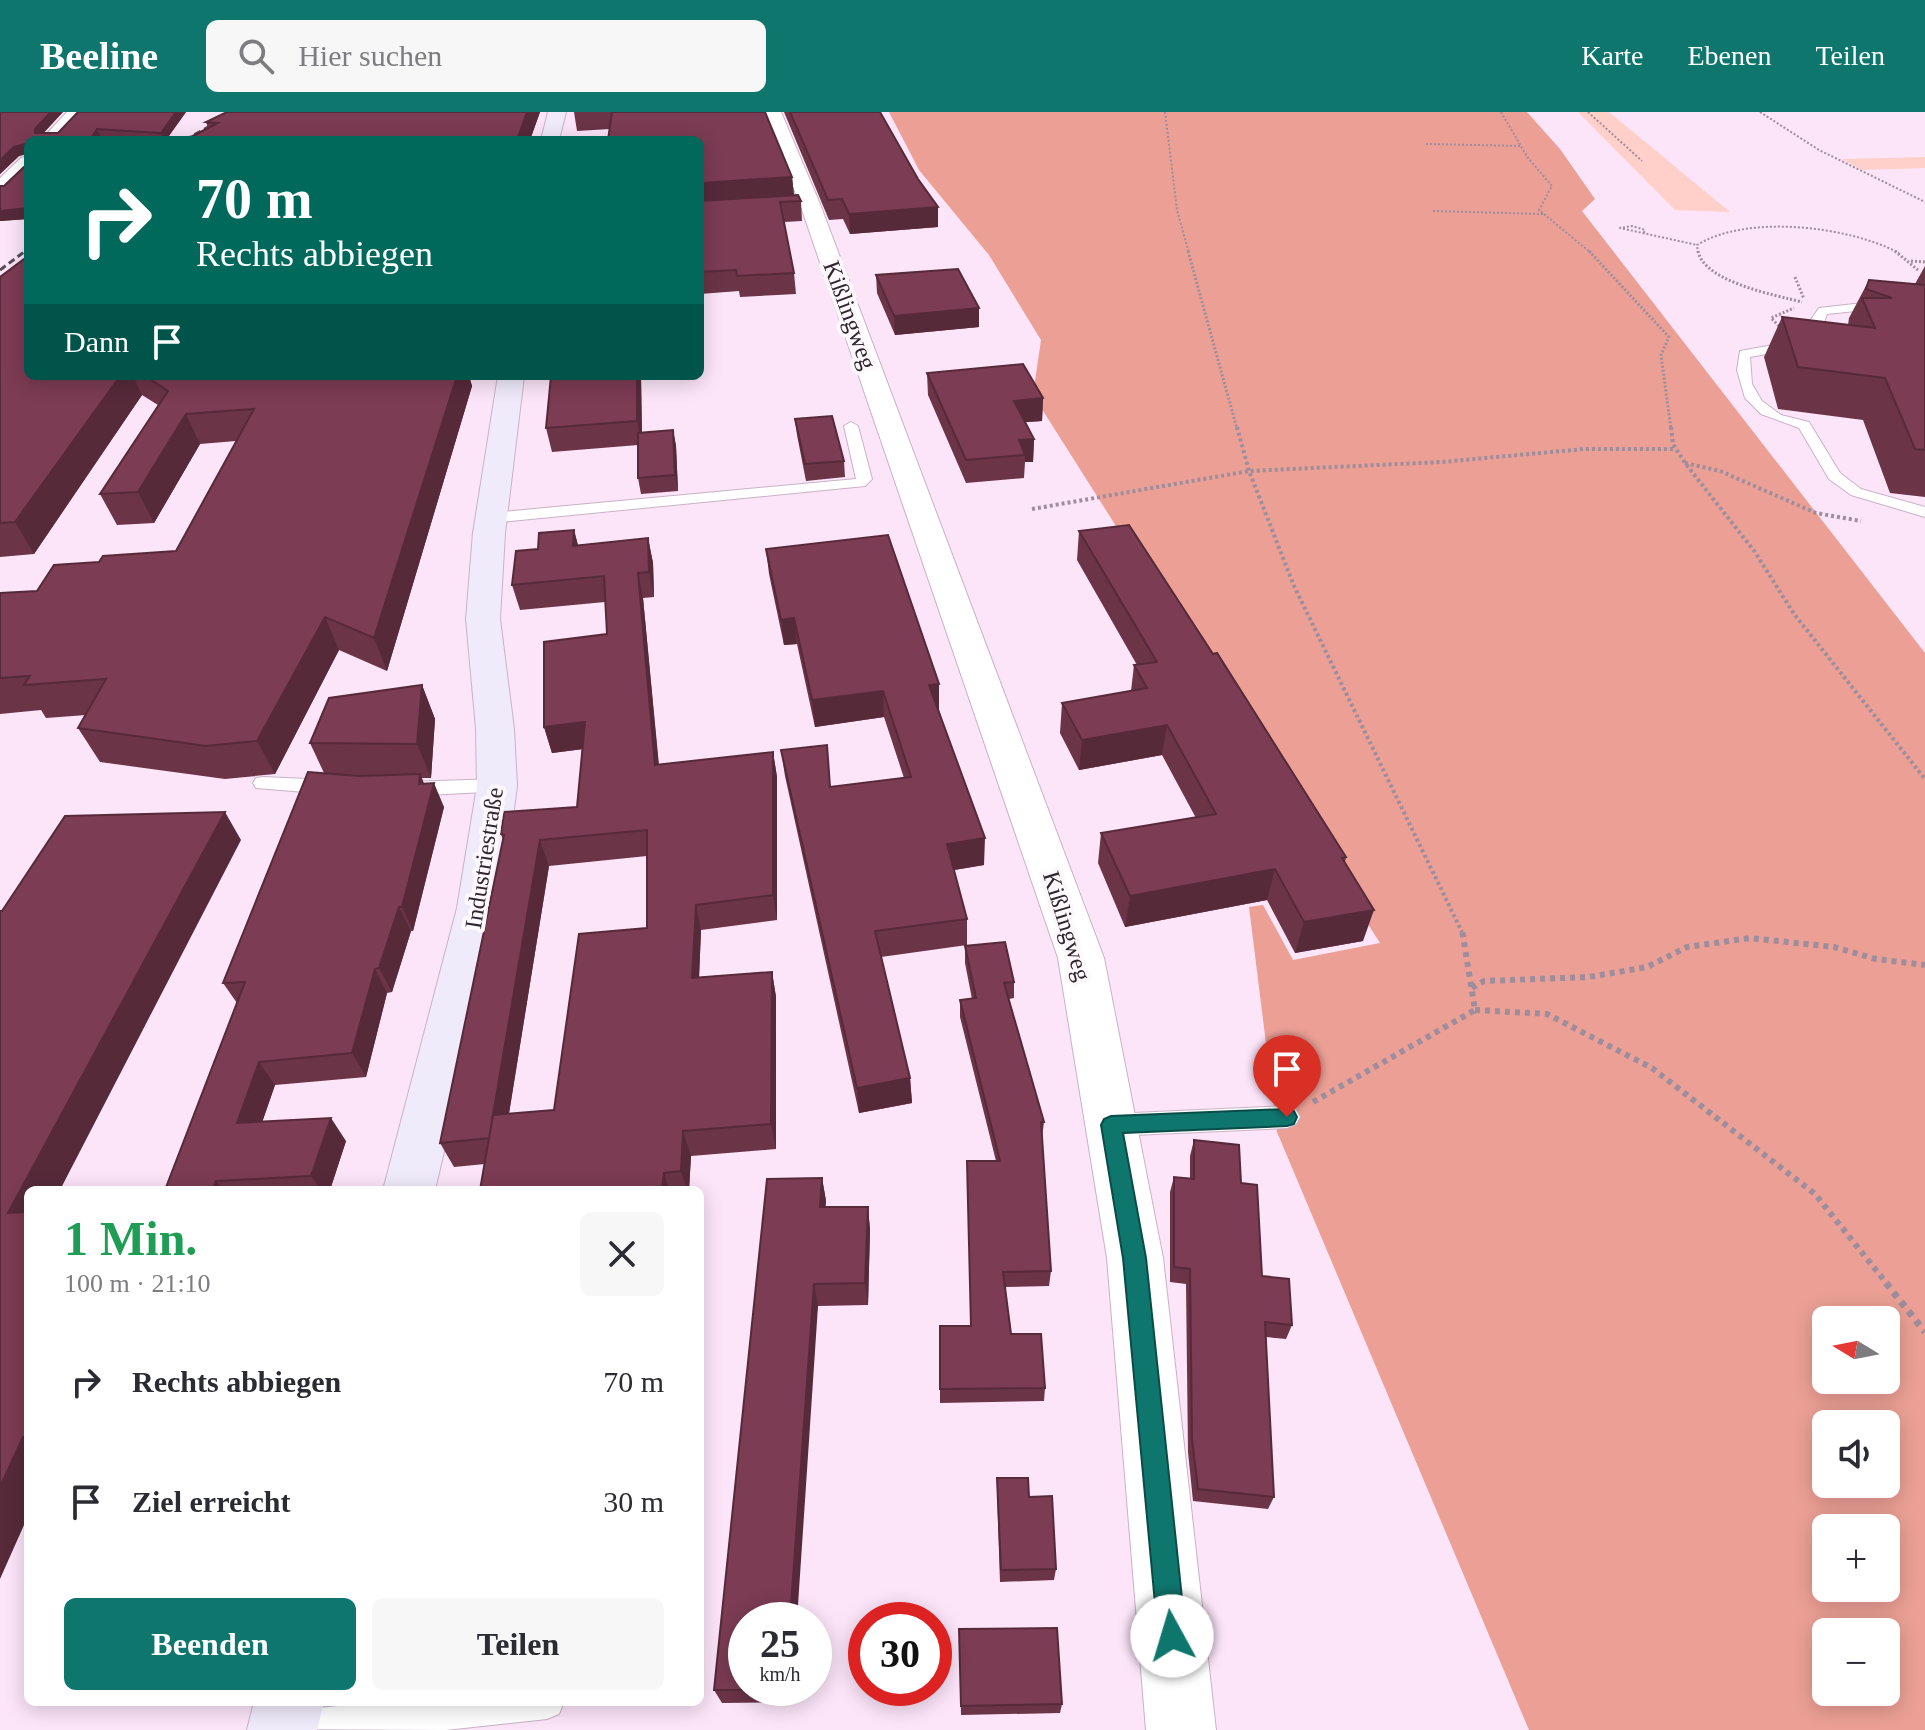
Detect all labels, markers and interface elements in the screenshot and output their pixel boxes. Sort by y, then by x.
search box [206,20,766,92]
icon: search [234,34,278,78]
text: Beeline [40,35,158,77]
text: Hier suchen [298,39,442,72]
text: Karte [1581,40,1643,71]
text: Ebenen [1687,40,1771,71]
text: Teilen [1815,40,1885,71]
icon: right [64,168,168,272]
text: 70 m [196,168,313,230]
text: Rechts abbiegen [196,234,433,274]
street label: Kißlingweg [818,257,882,373]
icon: arrive [145,320,189,364]
text: Dann [64,325,129,358]
street label: Industriestraße [460,786,508,930]
street label: Kißlingweg [1038,868,1096,984]
pin [1253,1035,1321,1117]
icon: arrive [1265,1047,1309,1091]
text: 1 Min. [64,1212,197,1265]
button: close [580,1212,664,1296]
text: 100 m · 21:10 [64,1269,211,1298]
north arrow [1812,1306,1900,1394]
map controls [1812,1306,1900,1706]
icon: right [64,1360,108,1404]
text: Rechts abbiegen [132,1365,341,1398]
text: 70 m [603,1365,664,1398]
button: sound [1812,1410,1900,1498]
icon: arrive [64,1480,108,1524]
text: Ziel erreicht [132,1485,291,1518]
text: 30 m [603,1485,664,1518]
button: + [1812,1514,1900,1602]
position arrow [1130,1594,1214,1678]
button: Beenden [64,1598,356,1690]
button: Teilen [372,1598,664,1690]
speed limit sign: 30 [848,1602,952,1706]
button: − [1812,1618,1900,1706]
text: 25 [760,1621,800,1666]
text: km/h [759,1663,801,1685]

